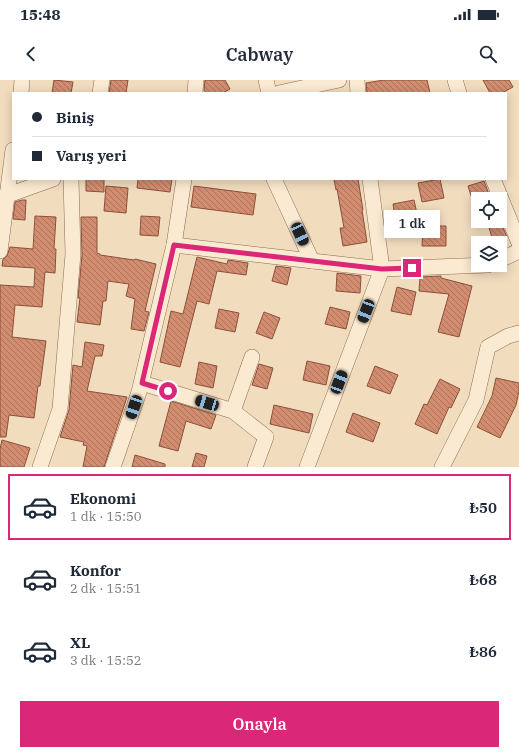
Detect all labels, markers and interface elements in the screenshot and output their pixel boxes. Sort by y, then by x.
text: 15:48 [20,5,61,24]
icon: back [20,43,42,65]
text: Cabway [226,43,293,66]
icon: search [477,43,499,65]
text: Biniş [56,108,94,127]
text: Varış yeri [56,146,127,165]
map controls [471,192,507,272]
button: locate [471,192,507,228]
callout: 1 dk [384,210,440,238]
text: 1 dk [399,215,425,232]
car [289,221,311,247]
button: layers [471,236,507,272]
route end [403,259,421,277]
car [356,298,376,324]
car [329,369,349,395]
route start [159,382,177,400]
car [124,394,144,420]
car [194,394,220,412]
icon: car [22,489,58,525]
text: Ekonomi [70,489,136,508]
text: ₺50 [469,498,497,517]
text: 1 dk · 15:50 [70,508,142,525]
icon: car [22,561,58,597]
text: Konfor [70,561,121,580]
text: ₺68 [469,570,497,589]
text: 2 dk · 15:51 [70,580,142,597]
icon: car [22,633,58,669]
text: XL [70,633,90,652]
text: ₺86 [469,642,497,661]
text: 3 dk · 15:52 [70,652,142,669]
button: Onayla [20,701,499,747]

